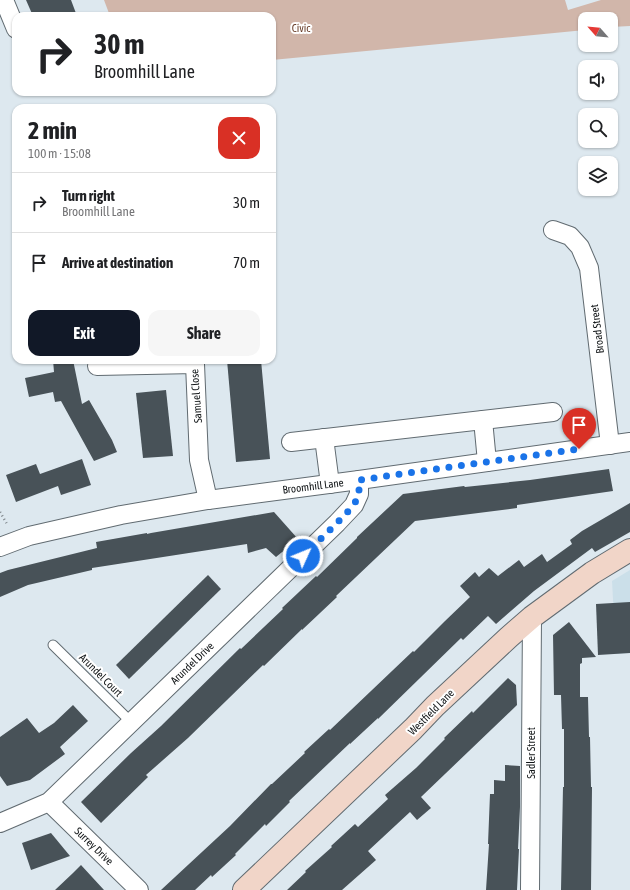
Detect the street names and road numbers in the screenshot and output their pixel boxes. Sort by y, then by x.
street label: Broad Street [588,304,606,354]
street label: Samuel Close [188,369,204,423]
street label: Broomhill Lane [282,476,344,496]
street label: Arundel Drive [168,639,216,687]
street label: Arundel Court [77,651,125,699]
street label: Westfield Lane [406,687,456,737]
street label: Sadler Street [525,727,537,779]
street label: Surrey Drive [72,825,116,867]

